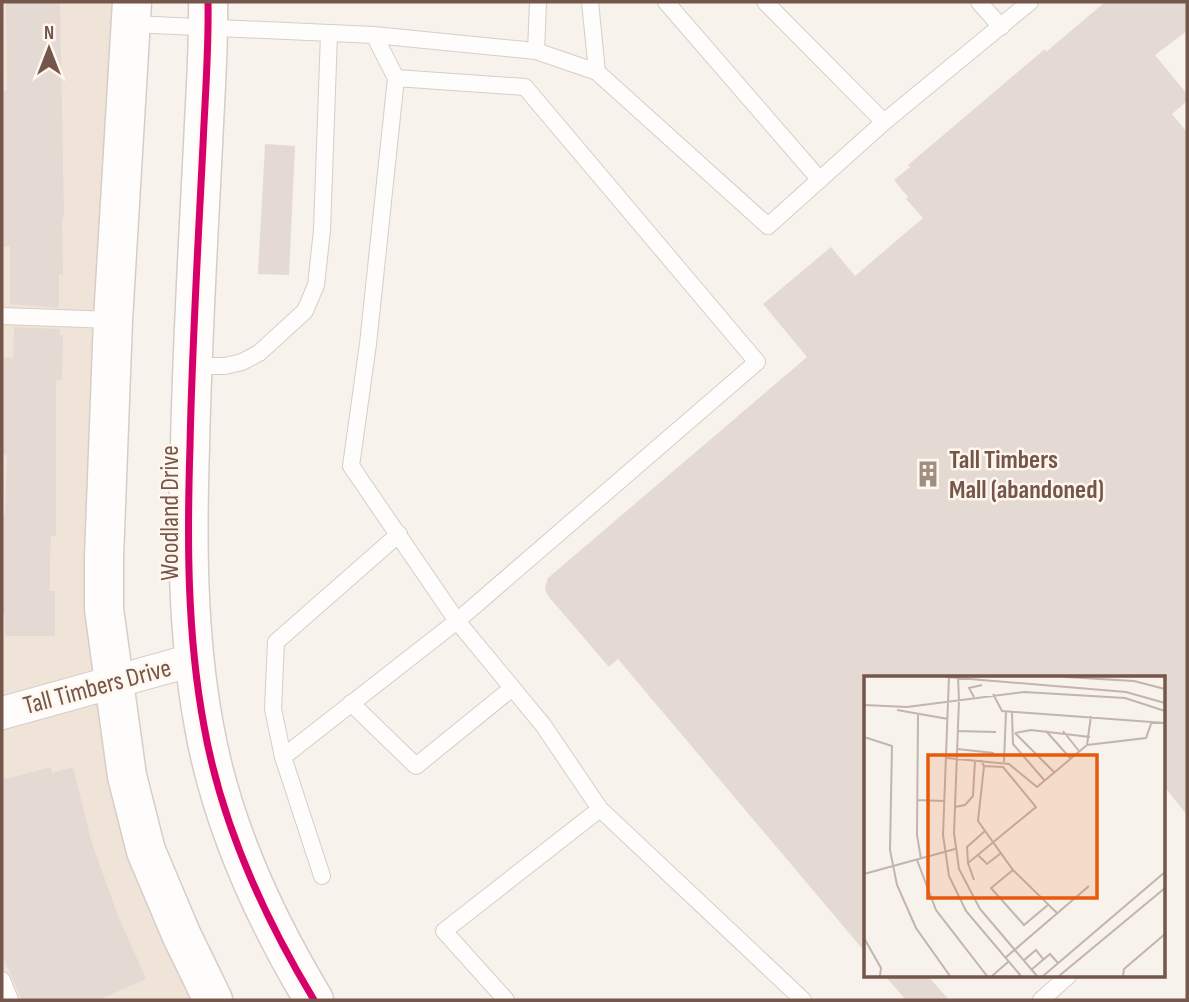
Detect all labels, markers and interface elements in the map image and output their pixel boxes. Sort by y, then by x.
north arrow [14,14,84,84]
text: N [44,22,54,45]
street label: Woodland Drive [155,445,186,581]
place label: Tall Timbers Mall (abandoned) [949,445,1104,506]
building icon: Tall Timbers Mall (abandoned) [913,459,943,489]
street label: Tall Timbers Drive [20,653,175,722]
inset map [864,676,1164,978]

